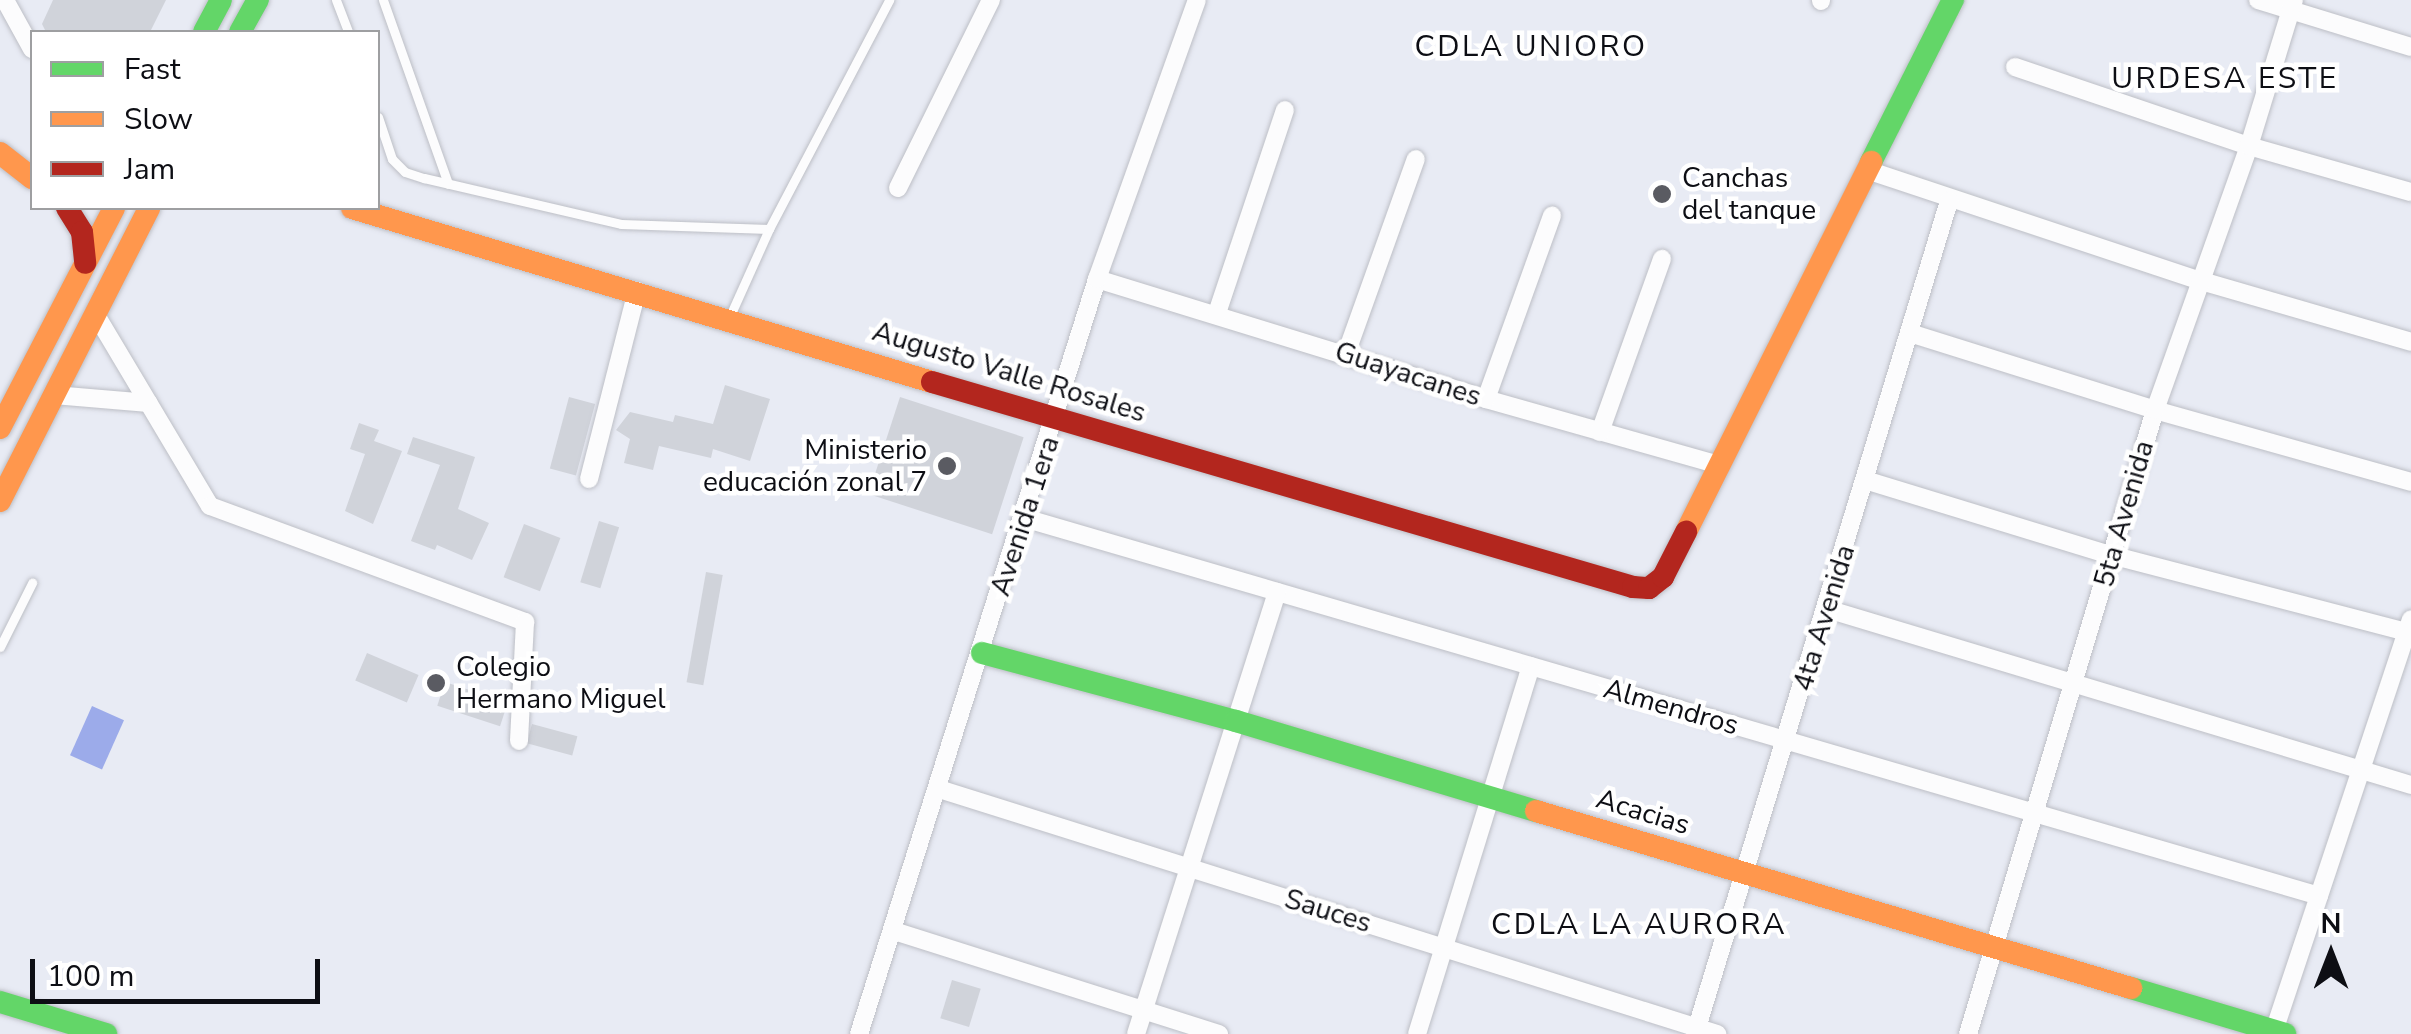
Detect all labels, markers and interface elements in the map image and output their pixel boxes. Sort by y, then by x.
district label: CDLA UNIORO [1415,29,1647,65]
legend [30,30,380,210]
text: Fast [124,49,181,90]
district label: URDESA ESTE [2111,61,2339,97]
text: Slow [124,99,193,140]
text: Jam [124,149,175,190]
place label: Canchas del tanque [1682,161,1816,227]
marker: Canchas del tanque [1651,183,1673,205]
street label: Augusto Valle Rosales [868,314,1150,430]
street label: Guayacanes [1331,335,1485,413]
street label: Avenida 1era [983,432,1067,600]
place label: Ministerio educación zonal 7 [703,433,927,499]
street label: 5ta Avenida [2087,437,2161,591]
marker: Ministerio educación zonal 7 [936,455,958,477]
street label: 4ta Avenida [1786,541,1862,695]
place label: Colegio Hermano Miguel [456,650,665,716]
marker: Colegio Hermano Miguel [425,672,447,694]
street label: Almendros [1600,672,1742,742]
street label: Acacias [1592,782,1694,842]
street label: Sauces [1281,882,1375,940]
north arrow [2281,904,2381,1004]
text: N [2321,905,2341,943]
district label: CDLA LA AURORA [1491,907,1787,943]
scale bar [35,939,325,1001]
text: 100 m [47,956,134,997]

